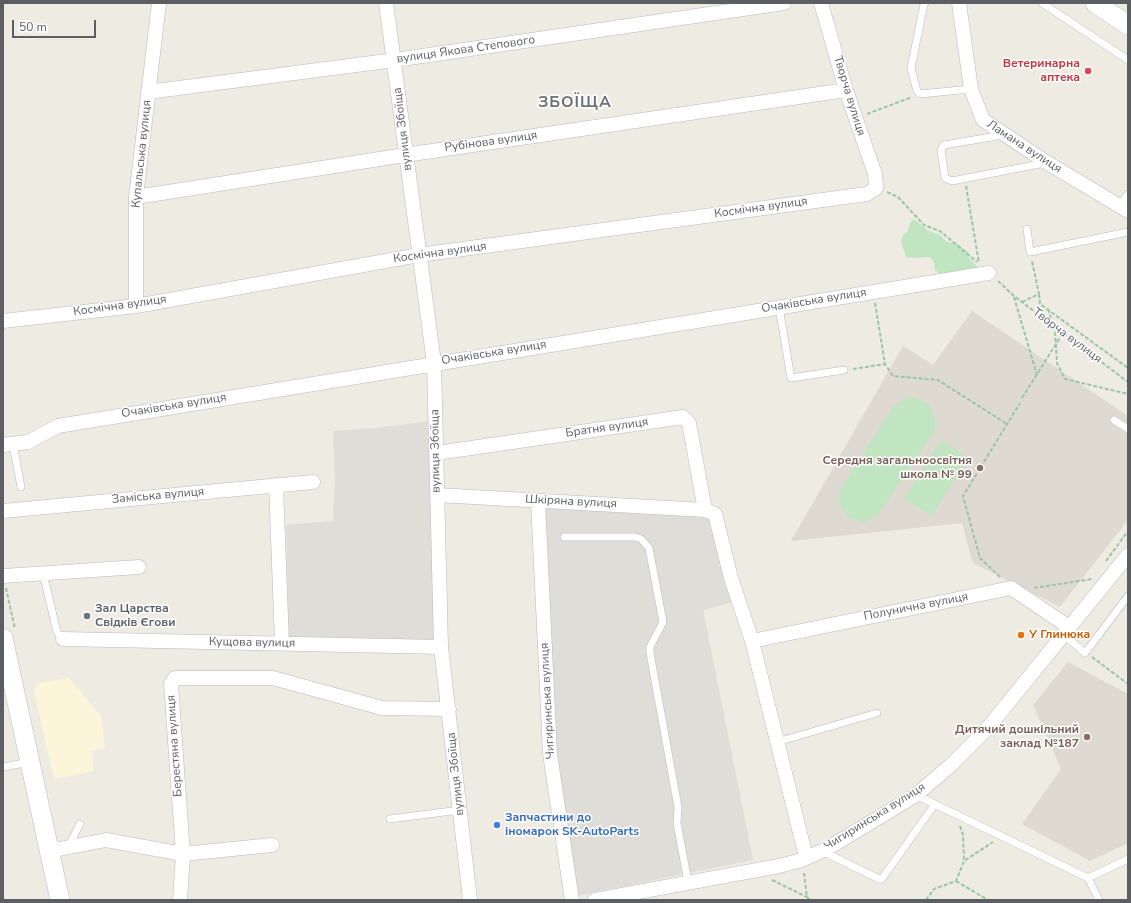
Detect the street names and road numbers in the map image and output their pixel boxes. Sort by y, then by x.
street label: вулиця Якова Степового [396,33,536,67]
street label: Творча вулиця [830,54,868,138]
street label: вулиця Збоїща [391,87,415,171]
street label: Купальська вулиця [129,99,155,209]
street label: Ламана вулиця [984,117,1064,177]
street label: Рубінова вулиця [444,128,538,156]
street label: Космічна вулиця [713,194,809,222]
street label: Космічна вулиця [392,239,488,267]
street label: Очаківська вулиця [760,286,868,316]
street label: Космічна вулиця [72,292,168,320]
street label: Творча вулиця [1030,305,1104,367]
street label: Очаківська вулиця [440,338,548,368]
street label: Очаківська вулиця [120,391,228,421]
street label: вулиця Збоїща [428,409,444,493]
street label: Братня вулиця [565,415,649,441]
street label: Заміська вулиця [111,485,205,507]
street label: Шкіряна вулиця [525,492,617,512]
street label: Полунична вулиця [862,590,970,624]
street label: Кущова вулиця [209,635,295,651]
street label: Чигиринська вулиця [538,642,558,760]
street label: Берестяна вулиця [164,695,186,797]
street label: вулиця Збоїща [444,732,468,816]
street label: Чигиринська вулиця [822,780,928,854]

